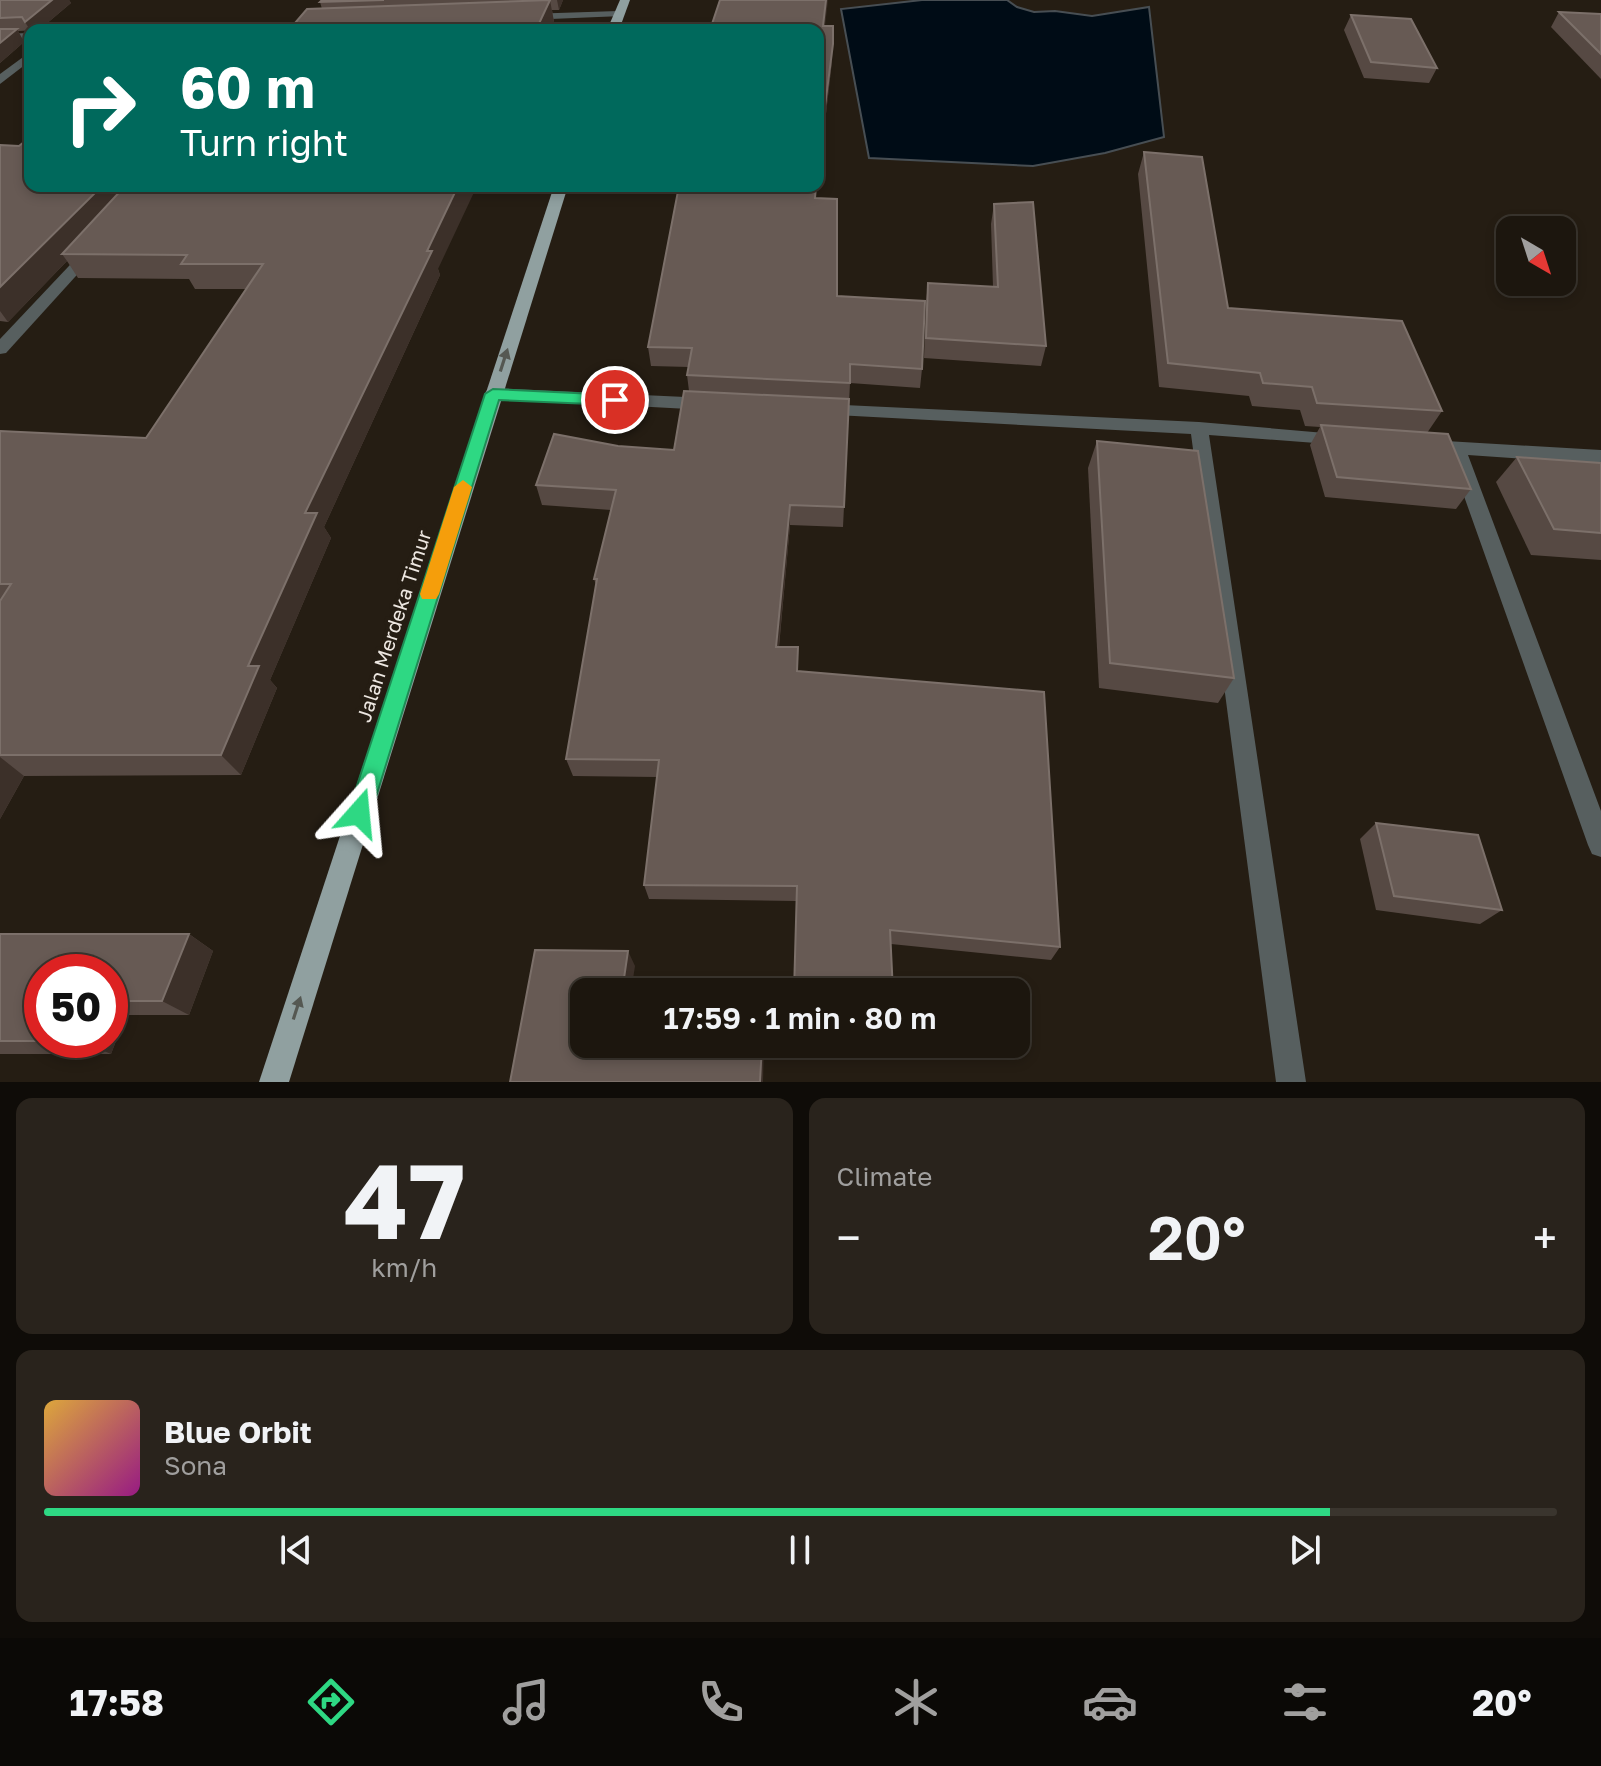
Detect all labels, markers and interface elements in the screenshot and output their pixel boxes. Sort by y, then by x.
text: 60 m [180,53,315,120]
icon: right [48,56,152,160]
text: Turn right [180,121,348,164]
north arrow [1496,216,1576,296]
map controls [1496,216,1576,296]
one-way arrow [498,348,511,372]
pin [581,366,649,434]
icon: arrive [593,378,637,422]
street label: Jalan Merdeka Timur [351,527,435,725]
position arrow [317,771,401,855]
speed limit sign: 50 [24,954,128,1058]
one-way arrow [292,995,304,1019]
text: 17:59 · 1 min · 80 m [664,1000,936,1036]
text: 47 [343,1137,465,1262]
text: Climate [837,1161,932,1192]
text: 20° [1148,1201,1246,1273]
text: − [837,1211,861,1264]
text: + [1533,1211,1557,1264]
text: km/h [371,1252,437,1283]
text: Blue Orbit [164,1414,312,1450]
text: Sona [164,1450,227,1481]
icon: previous [274,1528,318,1572]
icon: pause [778,1528,822,1572]
icon: next [1283,1528,1327,1572]
icon: directions [303,1674,359,1730]
icon: music [498,1674,554,1730]
icon: phone [693,1674,749,1730]
icon: climate [888,1674,944,1730]
icon: car [1082,1674,1138,1730]
icon: filters [1277,1674,1333,1730]
text: 17:58 [69,1681,164,1724]
text: 20° [1472,1681,1532,1724]

